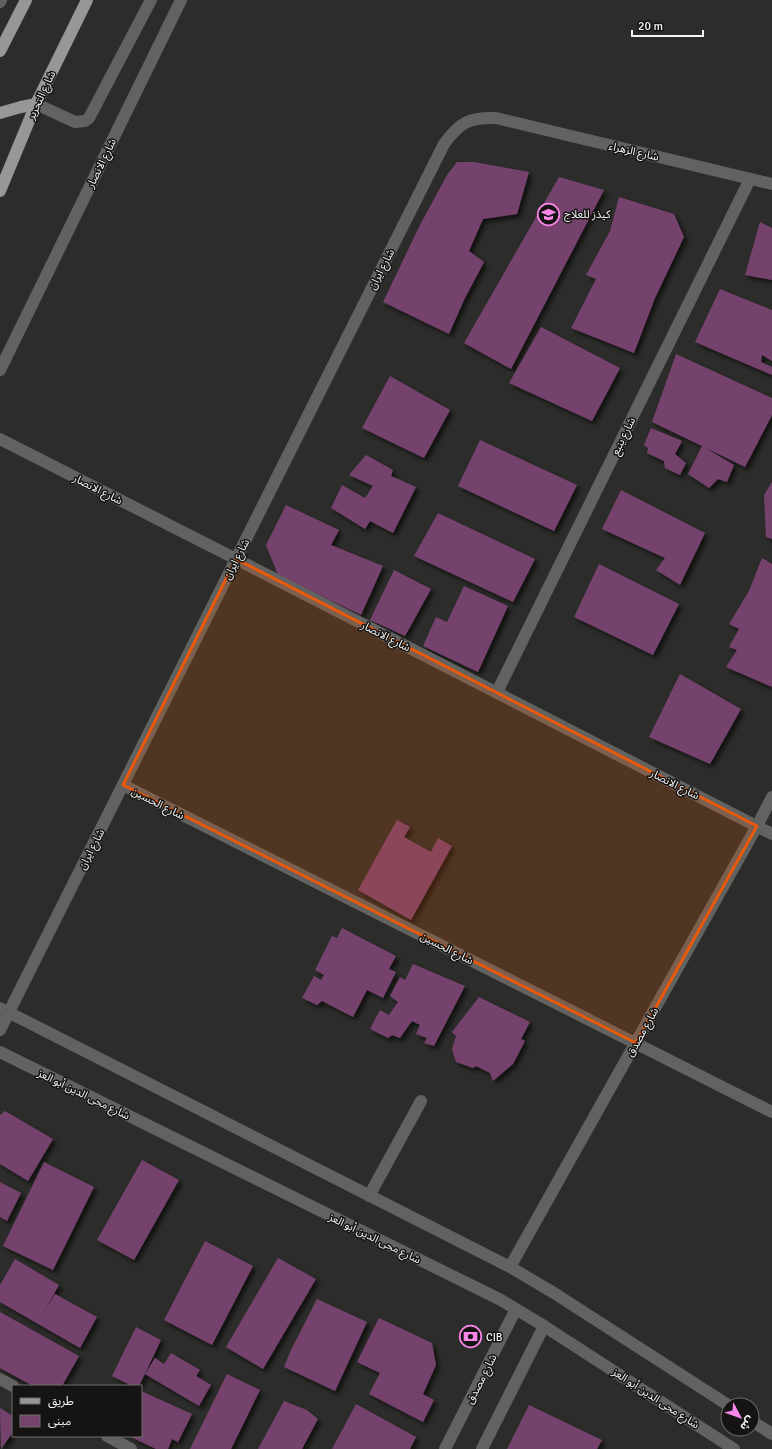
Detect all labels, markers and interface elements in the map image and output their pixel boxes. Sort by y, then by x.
scale bar [632,12,703,38]
text: 20 m [638,19,663,34]
street label: شارع التحرير [24,69,59,123]
street label: شارع الانصار [83,136,120,191]
street label: شارع الزهراء [607,139,660,165]
school or university icon: كيذز للعلاج [535,201,561,227]
place label: كيذز للعلاج [564,208,611,222]
street label: شارع ايران [366,246,398,292]
street label: شارع ينبع [609,415,639,458]
street label: شارع الانصار [70,471,125,508]
street label: شارع ايران [221,536,253,582]
street label: شارع الانصار [358,618,413,655]
street label: شارع الانصار [647,766,702,803]
street label: شارع الحسين [129,785,187,823]
street label: شارع ايران [76,826,108,872]
street label: شارع الحسين [418,930,476,968]
street label: شارع مصدق [624,1005,662,1060]
street label: شارع محى الدين أبو العز [34,1066,132,1123]
street label: شارع محى الدين أبو العز [325,1210,423,1267]
bank icon: CIB [458,1324,484,1350]
place label: CIB [486,1331,503,1344]
street label: شارع مصدق [463,1352,501,1407]
street label: شارع محى الدين أبو العز [608,1365,702,1432]
legend [12,1385,142,1437]
text: طريق [48,1394,74,1409]
north arrow [720,1397,760,1437]
text: ش [737,1413,757,1433]
text: مبنى [48,1414,71,1429]

